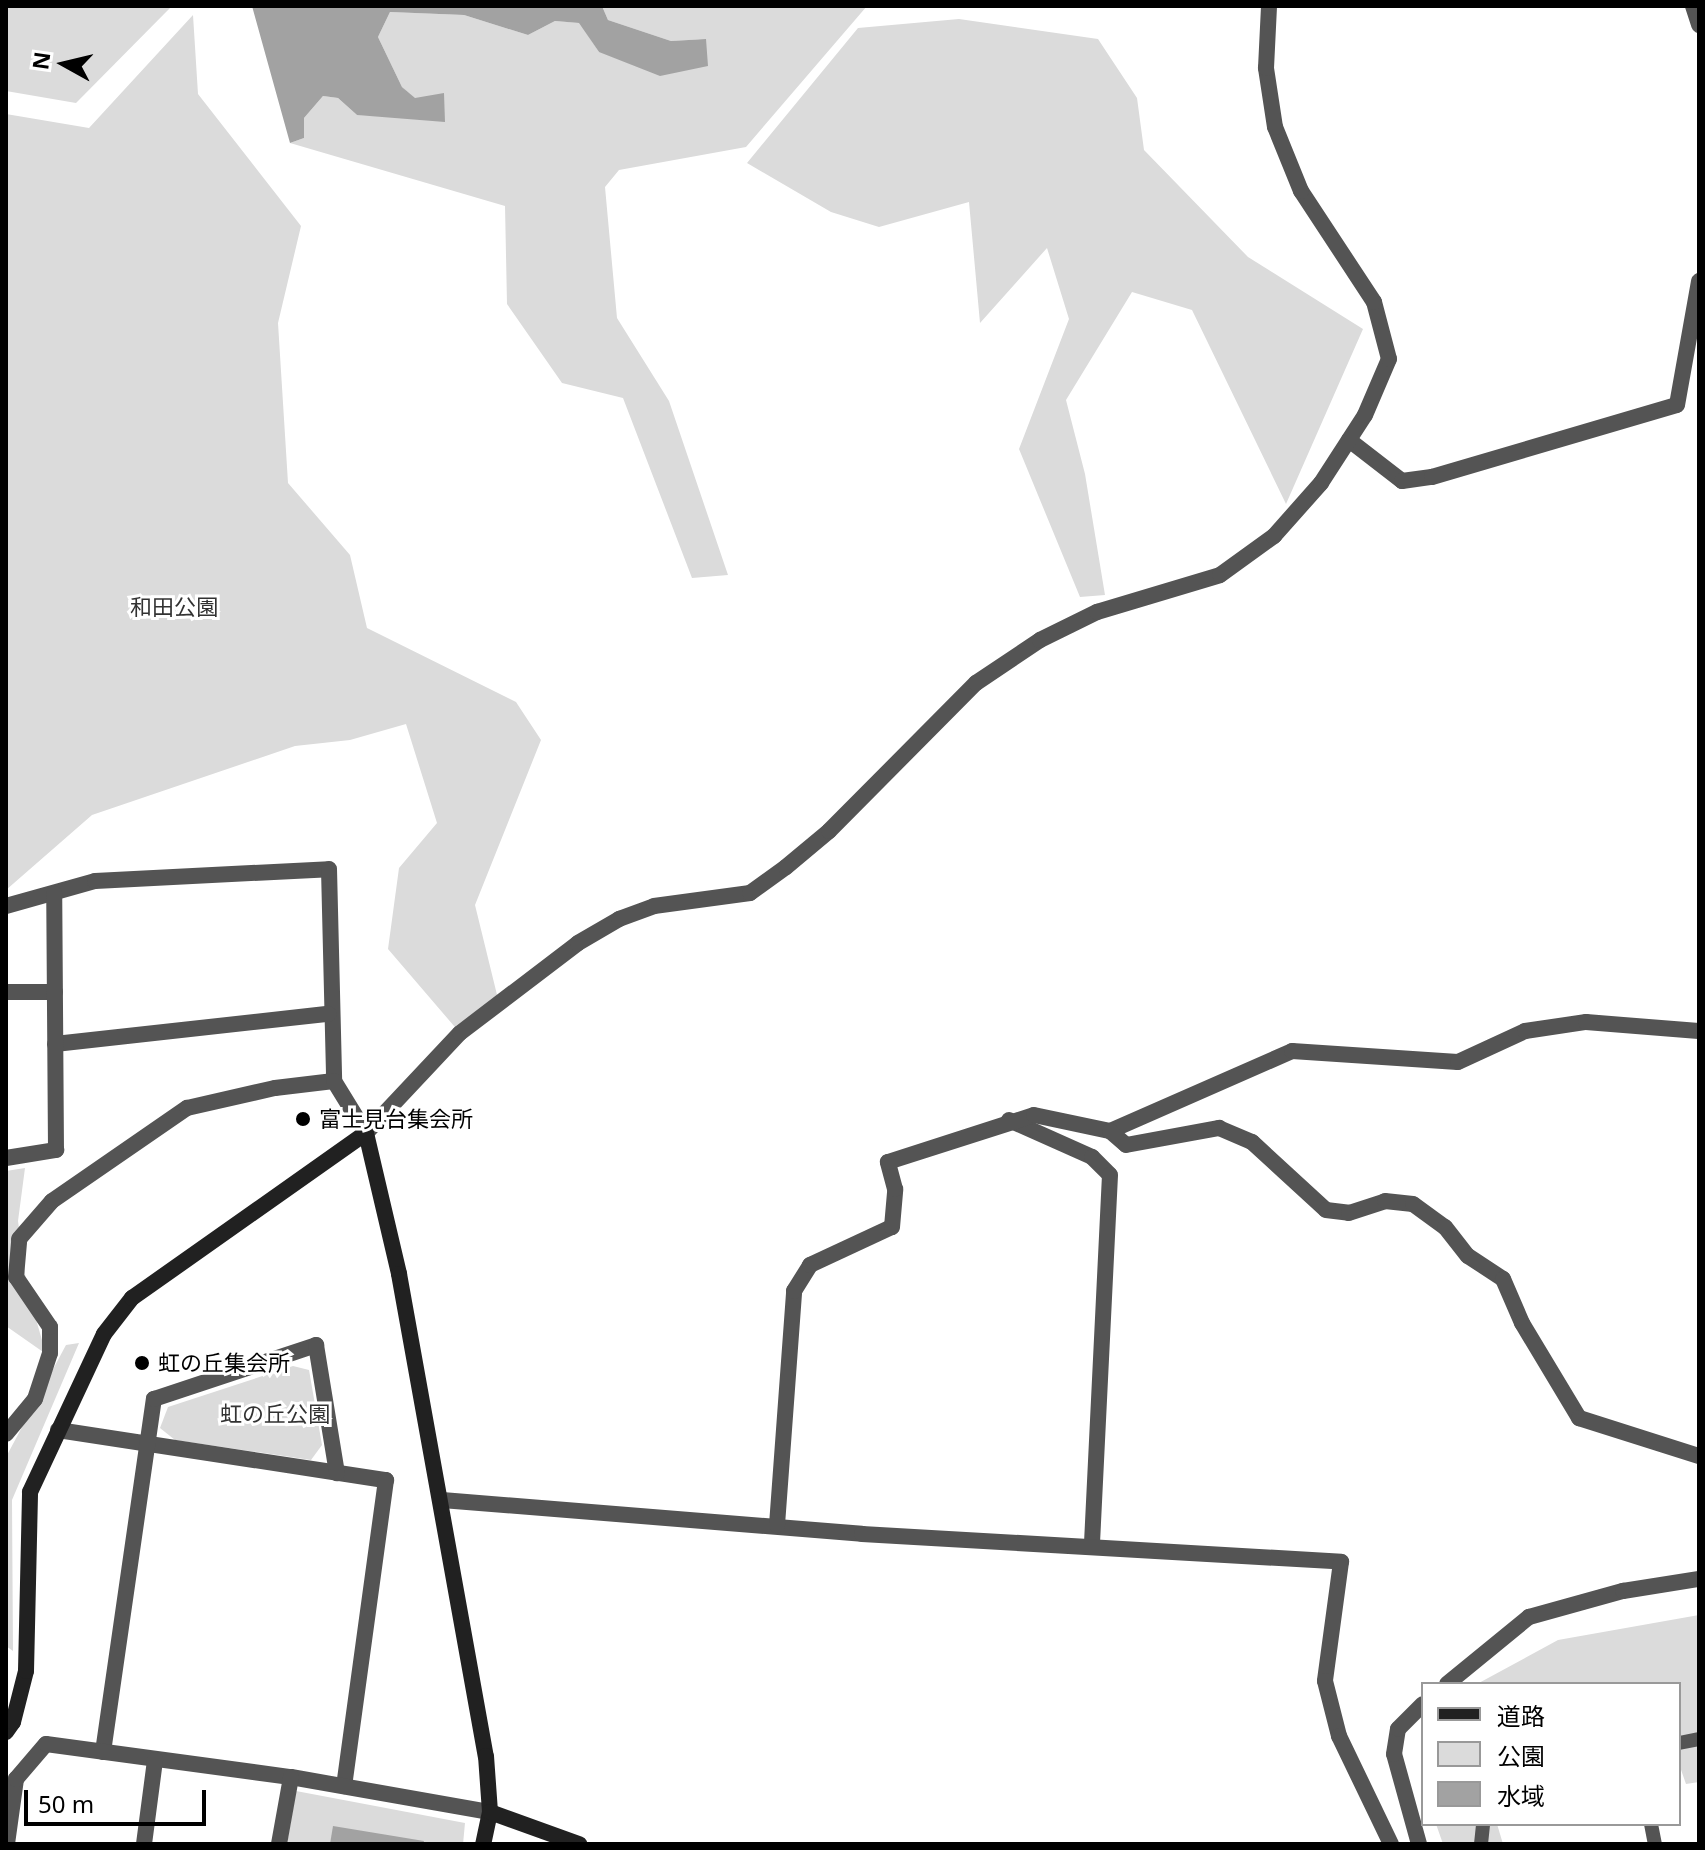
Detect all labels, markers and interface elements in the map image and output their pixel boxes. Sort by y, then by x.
north arrow [24,24,104,104]
text: N [24,50,56,72]
park label: 和田公園 [130,594,218,620]
place label: 富士見台集会所 [319,1106,473,1132]
marker: 富士見台集会所 [294,1110,312,1128]
place label: 虹の丘集会所 [158,1350,290,1376]
marker: 虹の丘集会所 [133,1354,151,1372]
park label: 虹の丘公園 [220,1401,330,1427]
legend [1421,1682,1681,1826]
text: 道路 [1497,1699,1545,1732]
text: 公園 [1497,1739,1545,1772]
scale bar [28,1774,210,1824]
text: 水域 [1497,1779,1545,1812]
text: 50 m [38,1787,94,1820]

